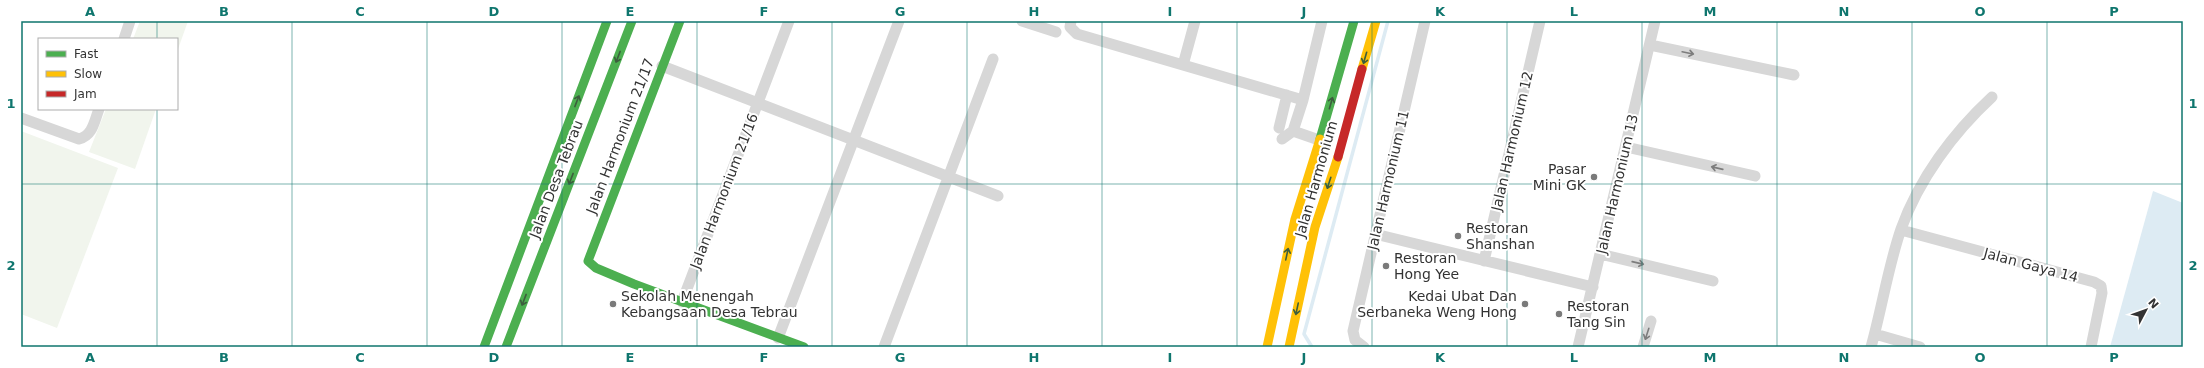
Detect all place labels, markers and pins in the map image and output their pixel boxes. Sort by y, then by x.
place label: Pasar Mini GK [1533,161,1587,193]
marker: Pasar Mini GK [1589,172,1599,182]
place label: Restoran Shanshan [1466,220,1535,252]
marker: Restoran Shanshan [1453,231,1463,241]
place label: Restoran Hong Yee [1394,250,1459,282]
marker: Restoran Hong Yee [1381,261,1391,271]
place label: Sekolah Menengah Kebangsaan Desa Tebrau [621,288,798,320]
place label: Kedai Ubat Dan Serbaneka Weng Hong [1357,288,1517,320]
place label: Restoran Tang Sin [1566,298,1629,330]
marker: Sekolah Menengah Kebangsaan Desa Tebrau [608,299,618,309]
marker: Kedai Ubat Dan Serbaneka Weng Hong [1520,299,1530,309]
marker: Restoran Tang Sin [1554,309,1564,319]

